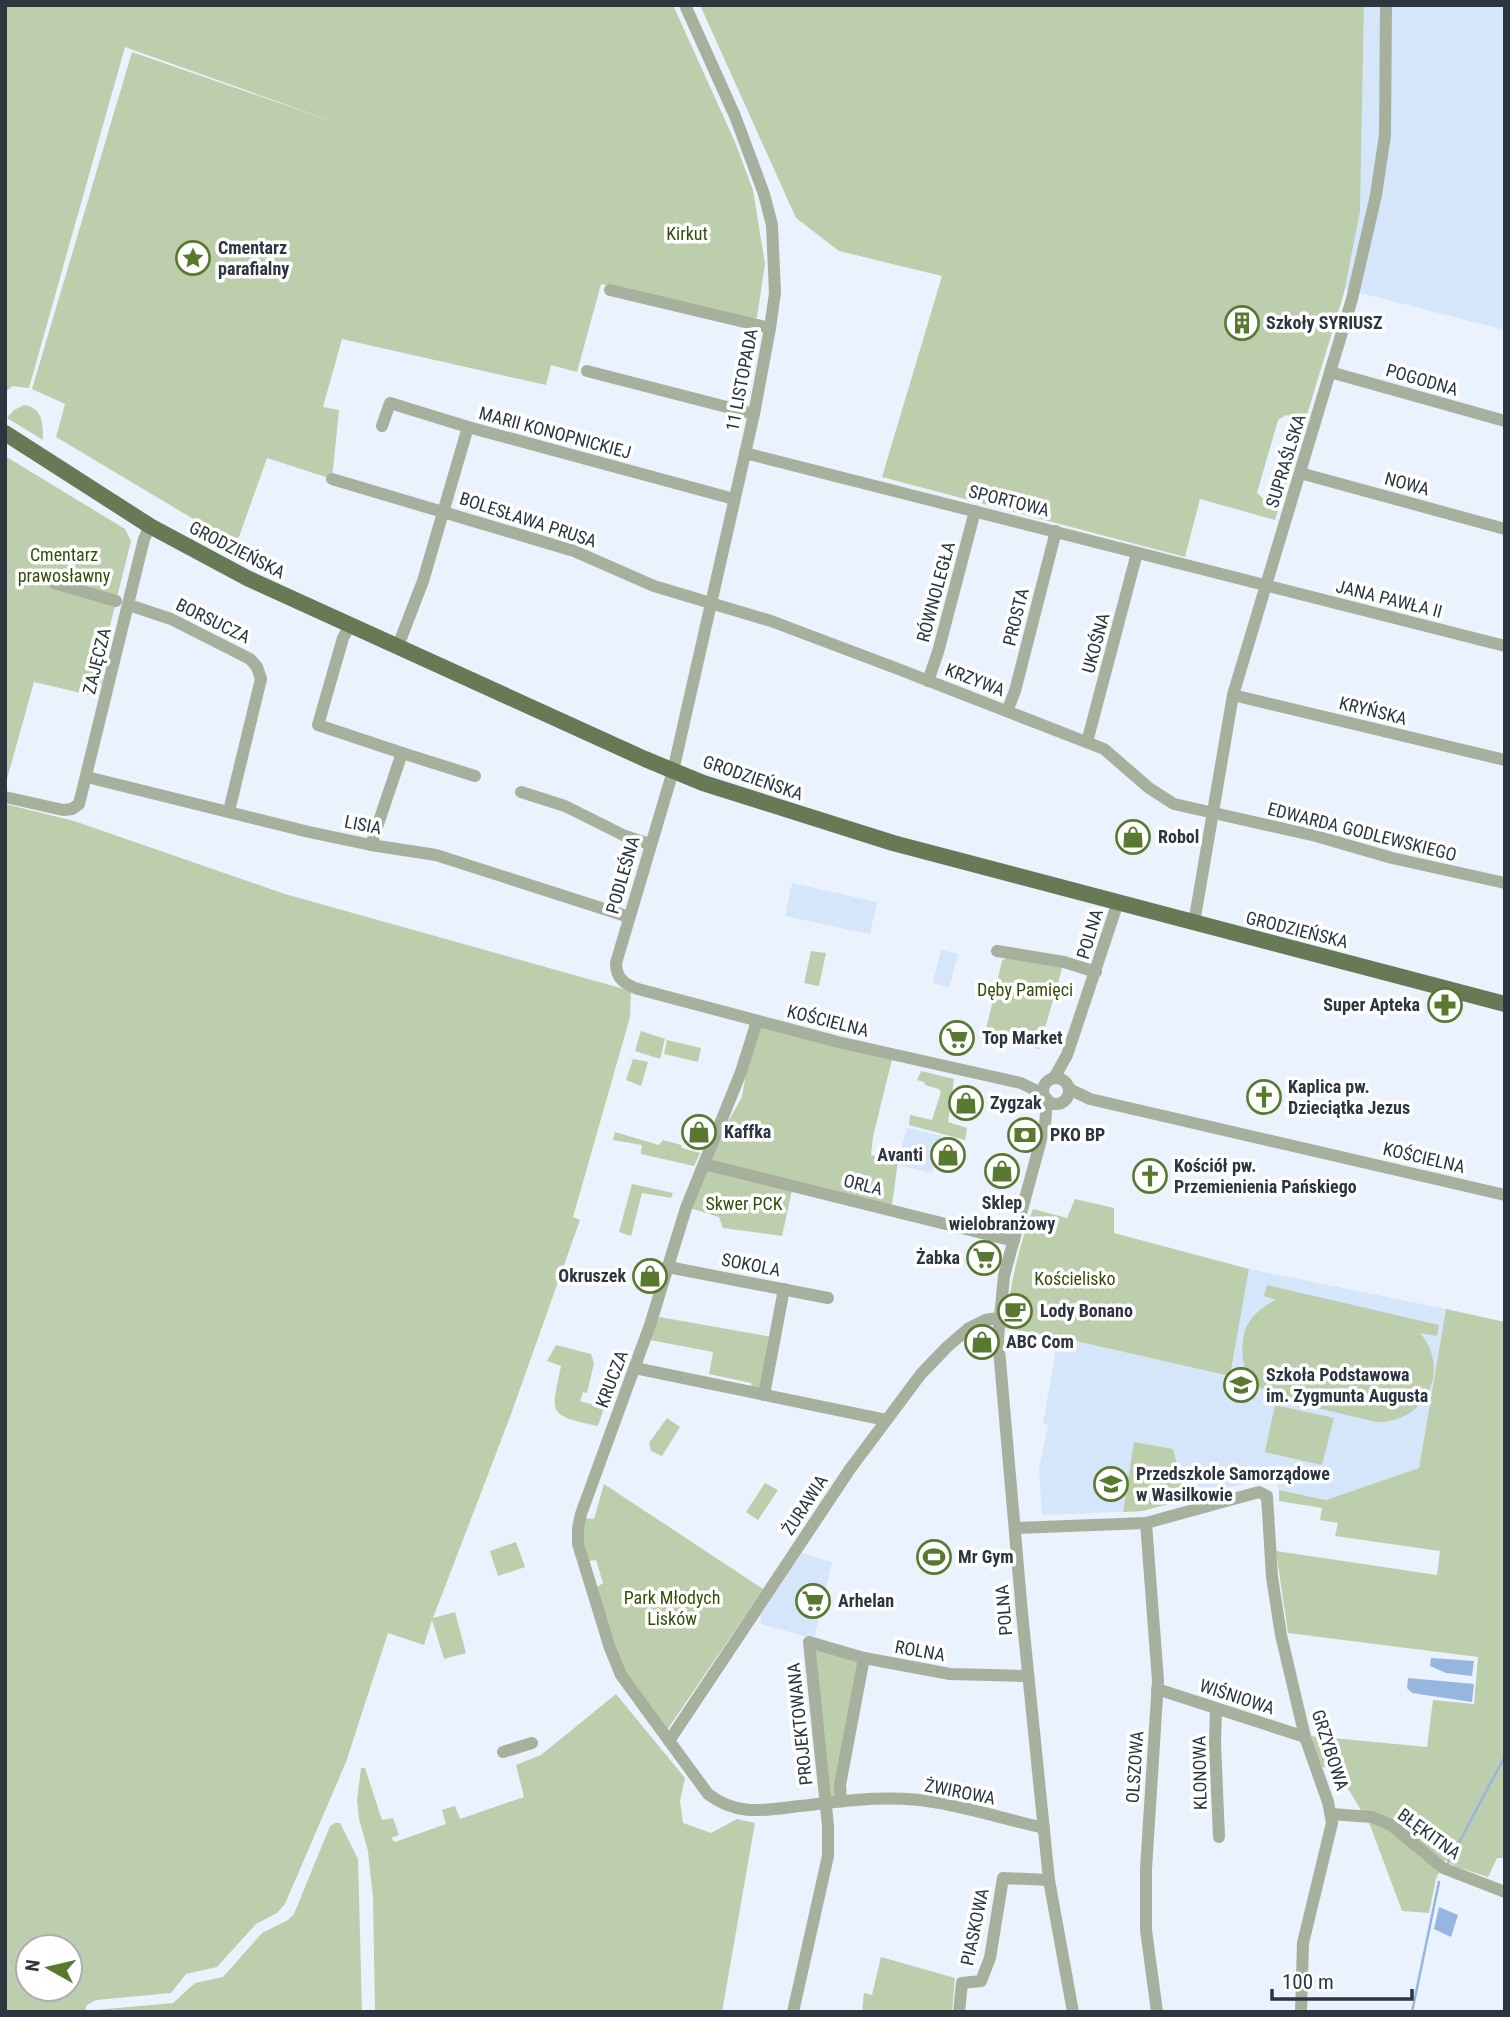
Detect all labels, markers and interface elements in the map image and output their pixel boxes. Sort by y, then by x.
park label: Kirkut [666,223,708,244]
place label: Cmentarz parafialny [218,237,289,279]
place icon: Cmentarz parafialny [174,239,212,277]
building icon: Szkoły SYRIUSZ [1223,304,1261,342]
place label: Szkoły SYRIUSZ [1266,312,1383,333]
street label: 11 LISTOPADA [721,326,762,433]
street label: POGODNA [1384,359,1461,400]
street label: MARII KONOPNICKIEJ [477,402,634,463]
street label: SUPRAŚLSKA [1261,411,1310,510]
street label: NOWA [1382,467,1433,500]
street label: SPORTOWA [966,480,1052,521]
street label: BOLESŁAWA PRUSA [457,487,600,552]
street label: GRODZIEŃSKA [186,516,289,583]
street label: RÓWNOLEGŁA [912,539,959,644]
park label: Cmentarz prawosławny [18,544,111,586]
street label: JANA PAWŁA II [1334,575,1445,622]
street label: PROSTA [998,585,1033,648]
street label: BORSUCZA [173,594,254,648]
street label: UKOŚNA [1077,610,1114,675]
street label: ZAJĘCZA [78,625,115,696]
street label: KRZYWA [942,659,1008,701]
street label: KRYŃSKA [1337,692,1410,729]
street label: GRODZIEŃSKA [700,751,807,805]
street label: EDWARDA GODLEWSKIEGO [1265,798,1459,865]
street label: LISIA [343,811,384,839]
shop icon: Robol [1114,818,1152,856]
place label: Robol [1158,826,1199,847]
street label: PODLEŚNA [601,833,644,916]
street label: POLNA [1072,906,1107,961]
street label: GRODZIEŃSKA [1244,907,1351,953]
park label: Dęby Pamięci [977,979,1073,1000]
pharmacy icon: Super Apteka [1426,986,1464,1024]
place label: Super Apteka [1323,994,1420,1015]
street label: KOŚCIELNA [785,1000,872,1041]
supermarket icon: Top Market [938,1019,976,1057]
place label: Top Market [982,1027,1063,1048]
place label: Kaplica pw. Dzieciątka Jezus [1288,1076,1410,1118]
church icon: Kaplica pw. Dzieciątka Jezus [1245,1078,1283,1116]
shop icon: Zygzak [947,1084,985,1122]
place label: Zygzak [990,1092,1042,1113]
shop icon: Kaffka [680,1113,718,1151]
bank icon: PKO BP [1006,1116,1044,1154]
place label: Kaffka [724,1121,771,1142]
place label: PKO BP [1050,1124,1105,1145]
shop icon: Avanti [929,1136,967,1174]
street label: KOŚCIELNA [1381,1138,1468,1177]
place label: Avanti [877,1144,923,1165]
shop icon: Sklep wielobranżowy [983,1152,1021,1190]
place label: Kościół pw. Przemienienia Pańskiego [1174,1155,1357,1197]
church icon: Kościół pw. Przemienienia Pańskiego [1131,1157,1169,1195]
street label: ORLA [841,1170,885,1200]
place label: Sklep wielobranżowy [949,1192,1055,1234]
park label: Skwer PCK [705,1193,783,1214]
supermarket icon: Żabka [965,1239,1003,1277]
place label: Żabka [916,1247,960,1268]
street label: SOKOLA [720,1249,783,1281]
shop icon: Okruszek [631,1257,669,1295]
place label: Okruszek [558,1265,626,1286]
park label: Kościelisko [1034,1268,1116,1289]
cafe icon: Lody Bonano [996,1292,1034,1330]
place label: Lody Bonano [1040,1300,1133,1321]
shop icon: ABC Com [963,1323,1001,1361]
place label: ABC Com [1006,1331,1074,1352]
street label: KRUCZA [591,1347,632,1410]
place label: Szkoła Podstawowa im. Zygmunta Augusta [1266,1364,1428,1406]
school or university icon: Szkoła Podstawowa im. Zygmunta Augusta [1222,1366,1260,1404]
place label: Przedszkole Samorządowe w Wasilkowie [1136,1463,1330,1505]
school or university icon: Przedszkole Samorządowe w Wasilkowie [1092,1465,1130,1503]
street label: ŻURAWIA [777,1470,832,1539]
sports icon: Mr Gym [915,1538,953,1576]
place label: Mr Gym [958,1546,1014,1567]
supermarket icon: Arhelan [794,1582,832,1620]
street label: POLNA [991,1583,1016,1636]
park label: Park Młodych Lisków [624,1587,720,1629]
place label: Arhelan [838,1590,894,1611]
street label: ROLNA [893,1636,947,1665]
street label: PROJEKTOWANA [783,1661,816,1786]
street label: WIŚNIOWA [1197,1675,1278,1719]
street label: GRZYBOWA [1308,1707,1354,1793]
street label: OLSZOWA [1122,1729,1148,1804]
street label: KLONOWA [1188,1735,1211,1810]
street label: ŻWIROWA [923,1774,998,1809]
street label: BŁĘKITNA [1394,1804,1465,1864]
street label: PIASKOWA [956,1886,993,1967]
north arrow [14,1933,84,2003]
text: N [20,1958,45,1973]
scale bar [1272,1958,1412,2002]
text: 100 m [1282,1970,1334,1994]

